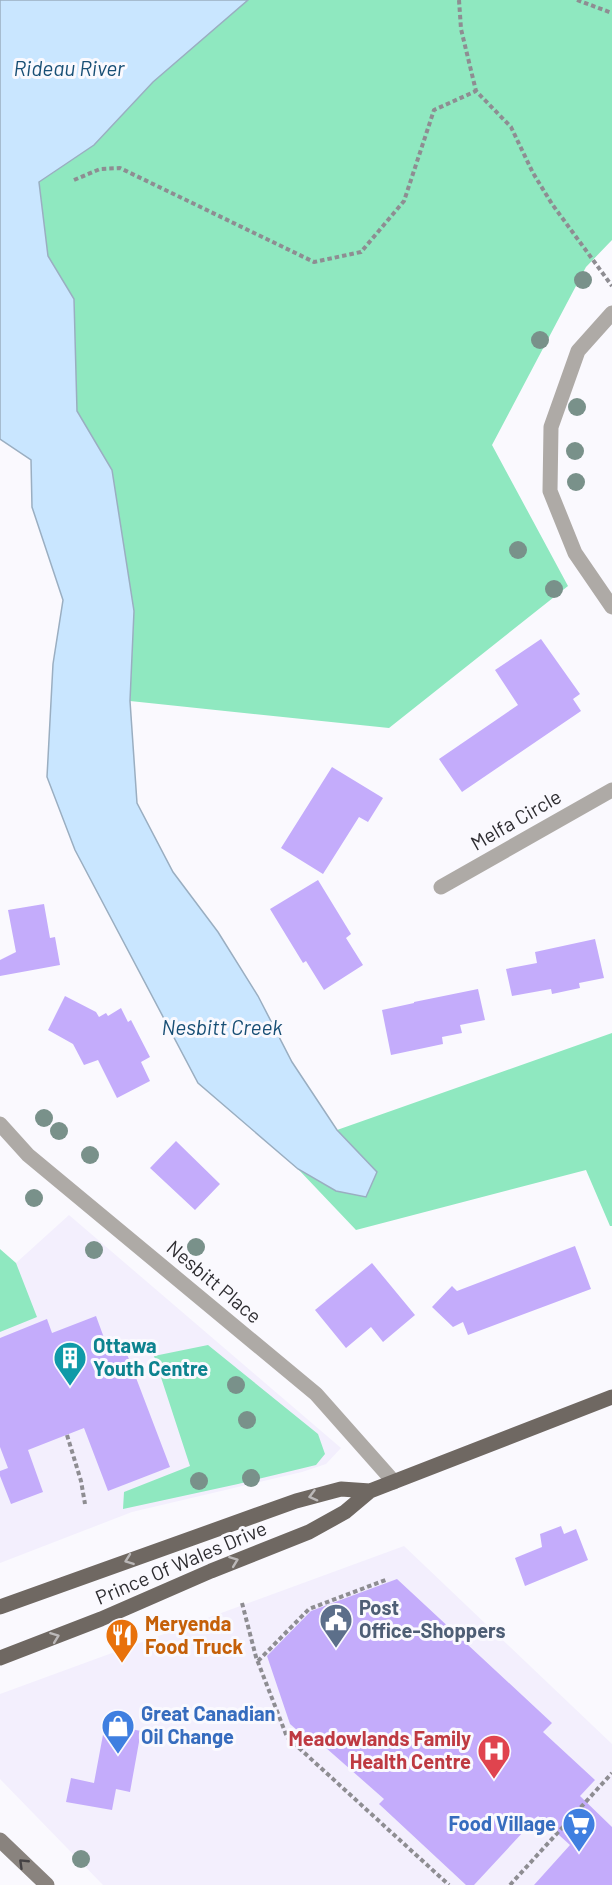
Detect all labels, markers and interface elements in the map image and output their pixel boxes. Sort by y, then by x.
water label: Rideau River [13,55,125,80]
street label: Melfa Circle [466,784,565,855]
water label: Nesbitt Creek [161,1014,283,1039]
street label: Nesbitt Place [163,1235,267,1328]
place label: Ottawa Youth Centre [93,1333,208,1380]
building icon: Ottawa Youth Centre [52,1340,88,1387]
one-way arrow [308,1489,318,1502]
street label: Prince Of Wales Drive [91,1515,270,1609]
one-way arrow [124,1553,135,1566]
one-way arrow [229,1556,239,1569]
place label: Post Office-Shoppers [359,1595,506,1642]
public building icon: Post Office-Shoppers [318,1602,354,1649]
place label: Meryenda Food Truck [145,1611,243,1658]
restaurant icon: Meryenda Food Truck [104,1617,140,1664]
one-way arrow [49,1632,60,1644]
place label: Great Canadian Oil Change [141,1701,275,1748]
shop icon: Great Canadian Oil Change [100,1708,136,1755]
place label: Meadowlands Family Health Centre [289,1726,471,1773]
hospital icon: Meadowlands Family Health Centre [476,1733,512,1780]
supermarket icon: Food Village [561,1806,597,1853]
place label: Food Village [448,1811,556,1835]
one-way arrow [20,1859,31,1870]

